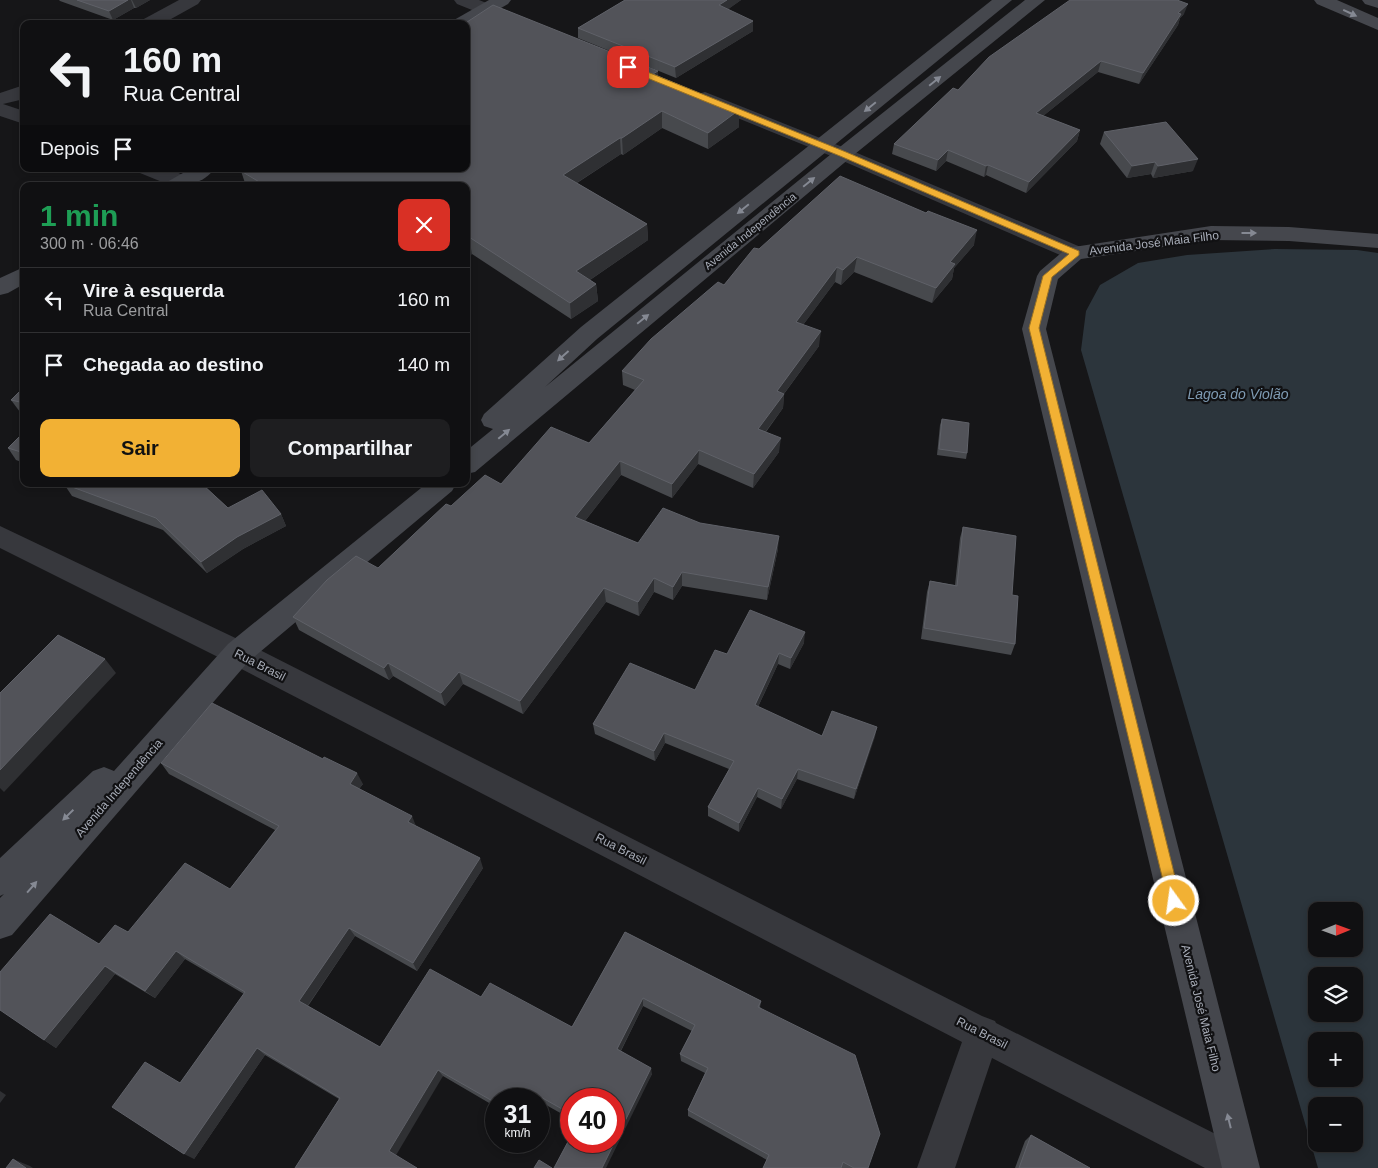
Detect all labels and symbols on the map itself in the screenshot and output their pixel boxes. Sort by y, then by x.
one-way arrow [1343,8,1358,17]
pin [607,46,649,88]
one-way arrow [928,75,941,86]
one-way arrow [864,102,877,113]
one-way arrow [802,177,815,188]
street label: Avenida Independência [702,190,799,272]
one-way arrow [737,204,750,215]
street label: Avenida José Maia Filho [1088,228,1220,258]
one-way arrow [1241,229,1257,237]
one-way arrow [636,314,649,325]
one-way arrow [558,350,570,362]
water label: Lagoa do Violão [1188,386,1289,402]
one-way arrow [497,428,510,439]
street label: Rua Brasil [232,646,288,684]
street label: Avenida Independência [73,736,166,840]
one-way arrow [62,809,74,821]
street label: Rua Brasil [593,830,649,868]
position arrow [1147,874,1199,926]
one-way arrow [26,881,38,893]
north arrow [1308,902,1362,958]
street label: Avenida José Maia Filho [1178,943,1224,1073]
street label: Rua Brasil [954,1014,1010,1052]
speed limit sign: 40 [560,1088,625,1153]
one-way arrow [1225,1113,1233,1128]

